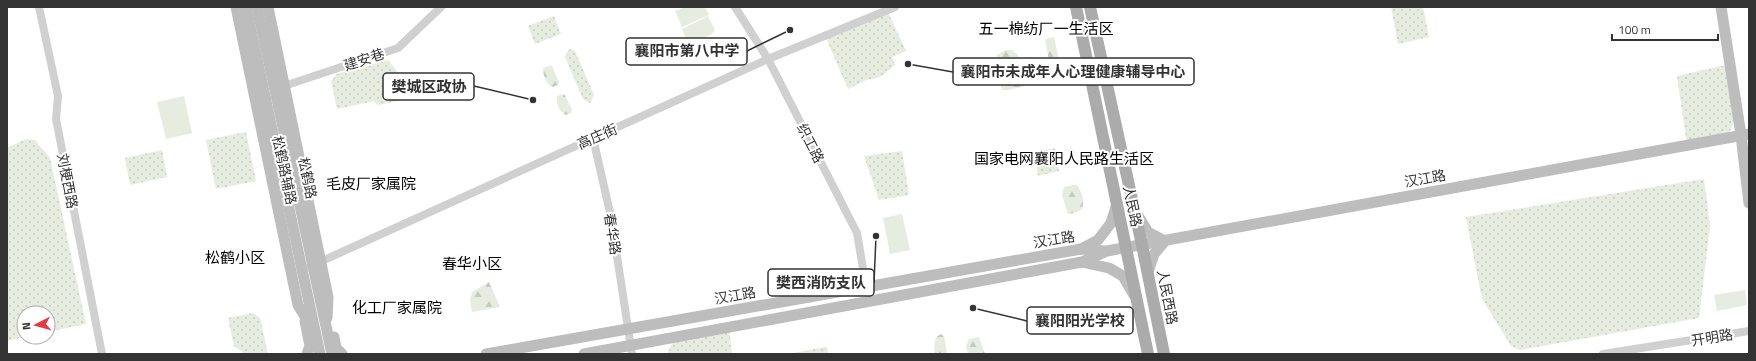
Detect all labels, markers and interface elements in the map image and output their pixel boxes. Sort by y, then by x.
scale bar [1612,16,1718,42]
district label: 五一棉纺厂一生活区 [978,17,1114,40]
text: 100 m [1618,20,1651,39]
callout: 襄阳市第八中学 [626,38,747,65]
text: 襄阳市第八中学 [634,39,740,62]
street label: 建安巷 [341,43,387,75]
callout: 襄阳市未成年人心理健康辅导中心 [953,58,1194,85]
text: 襄阳市未成年人心理健康辅导中心 [960,60,1186,83]
callout: 樊城区政协 [383,73,474,100]
text: 樊城区政协 [391,75,467,98]
street label: 高庄街 [574,118,620,154]
street label: 织工路 [792,120,830,166]
street label: 松鹤路辅路 [267,134,303,206]
district label: 国家电网襄阳人民路生活区 [974,147,1154,170]
street label: 刘梗西路 [52,152,84,210]
street label: 松鹤路 [293,155,323,201]
street label: 汉江路 [1402,164,1448,192]
district label: 毛皮厂家属院 [326,172,416,195]
street label: 人民路 [1118,183,1148,229]
street label: 春华路 [599,212,627,256]
street label: 汉江路 [1032,225,1076,253]
district label: 松鹤小区 [205,246,265,269]
district label: 春华小区 [442,252,502,275]
street label: 人民西路 [1152,268,1184,326]
callout: 樊西消防支队 [768,269,874,296]
text: 樊西消防支队 [776,271,866,294]
street label: 汉江路 [712,281,758,309]
district label: 化工厂家属院 [352,296,442,319]
north arrow [16,305,56,345]
callout: 襄阳阳光学校 [1027,307,1133,334]
text: 襄阳阳光学校 [1035,309,1125,332]
text: N [18,321,34,331]
street label: 开明路 [1690,323,1734,351]

